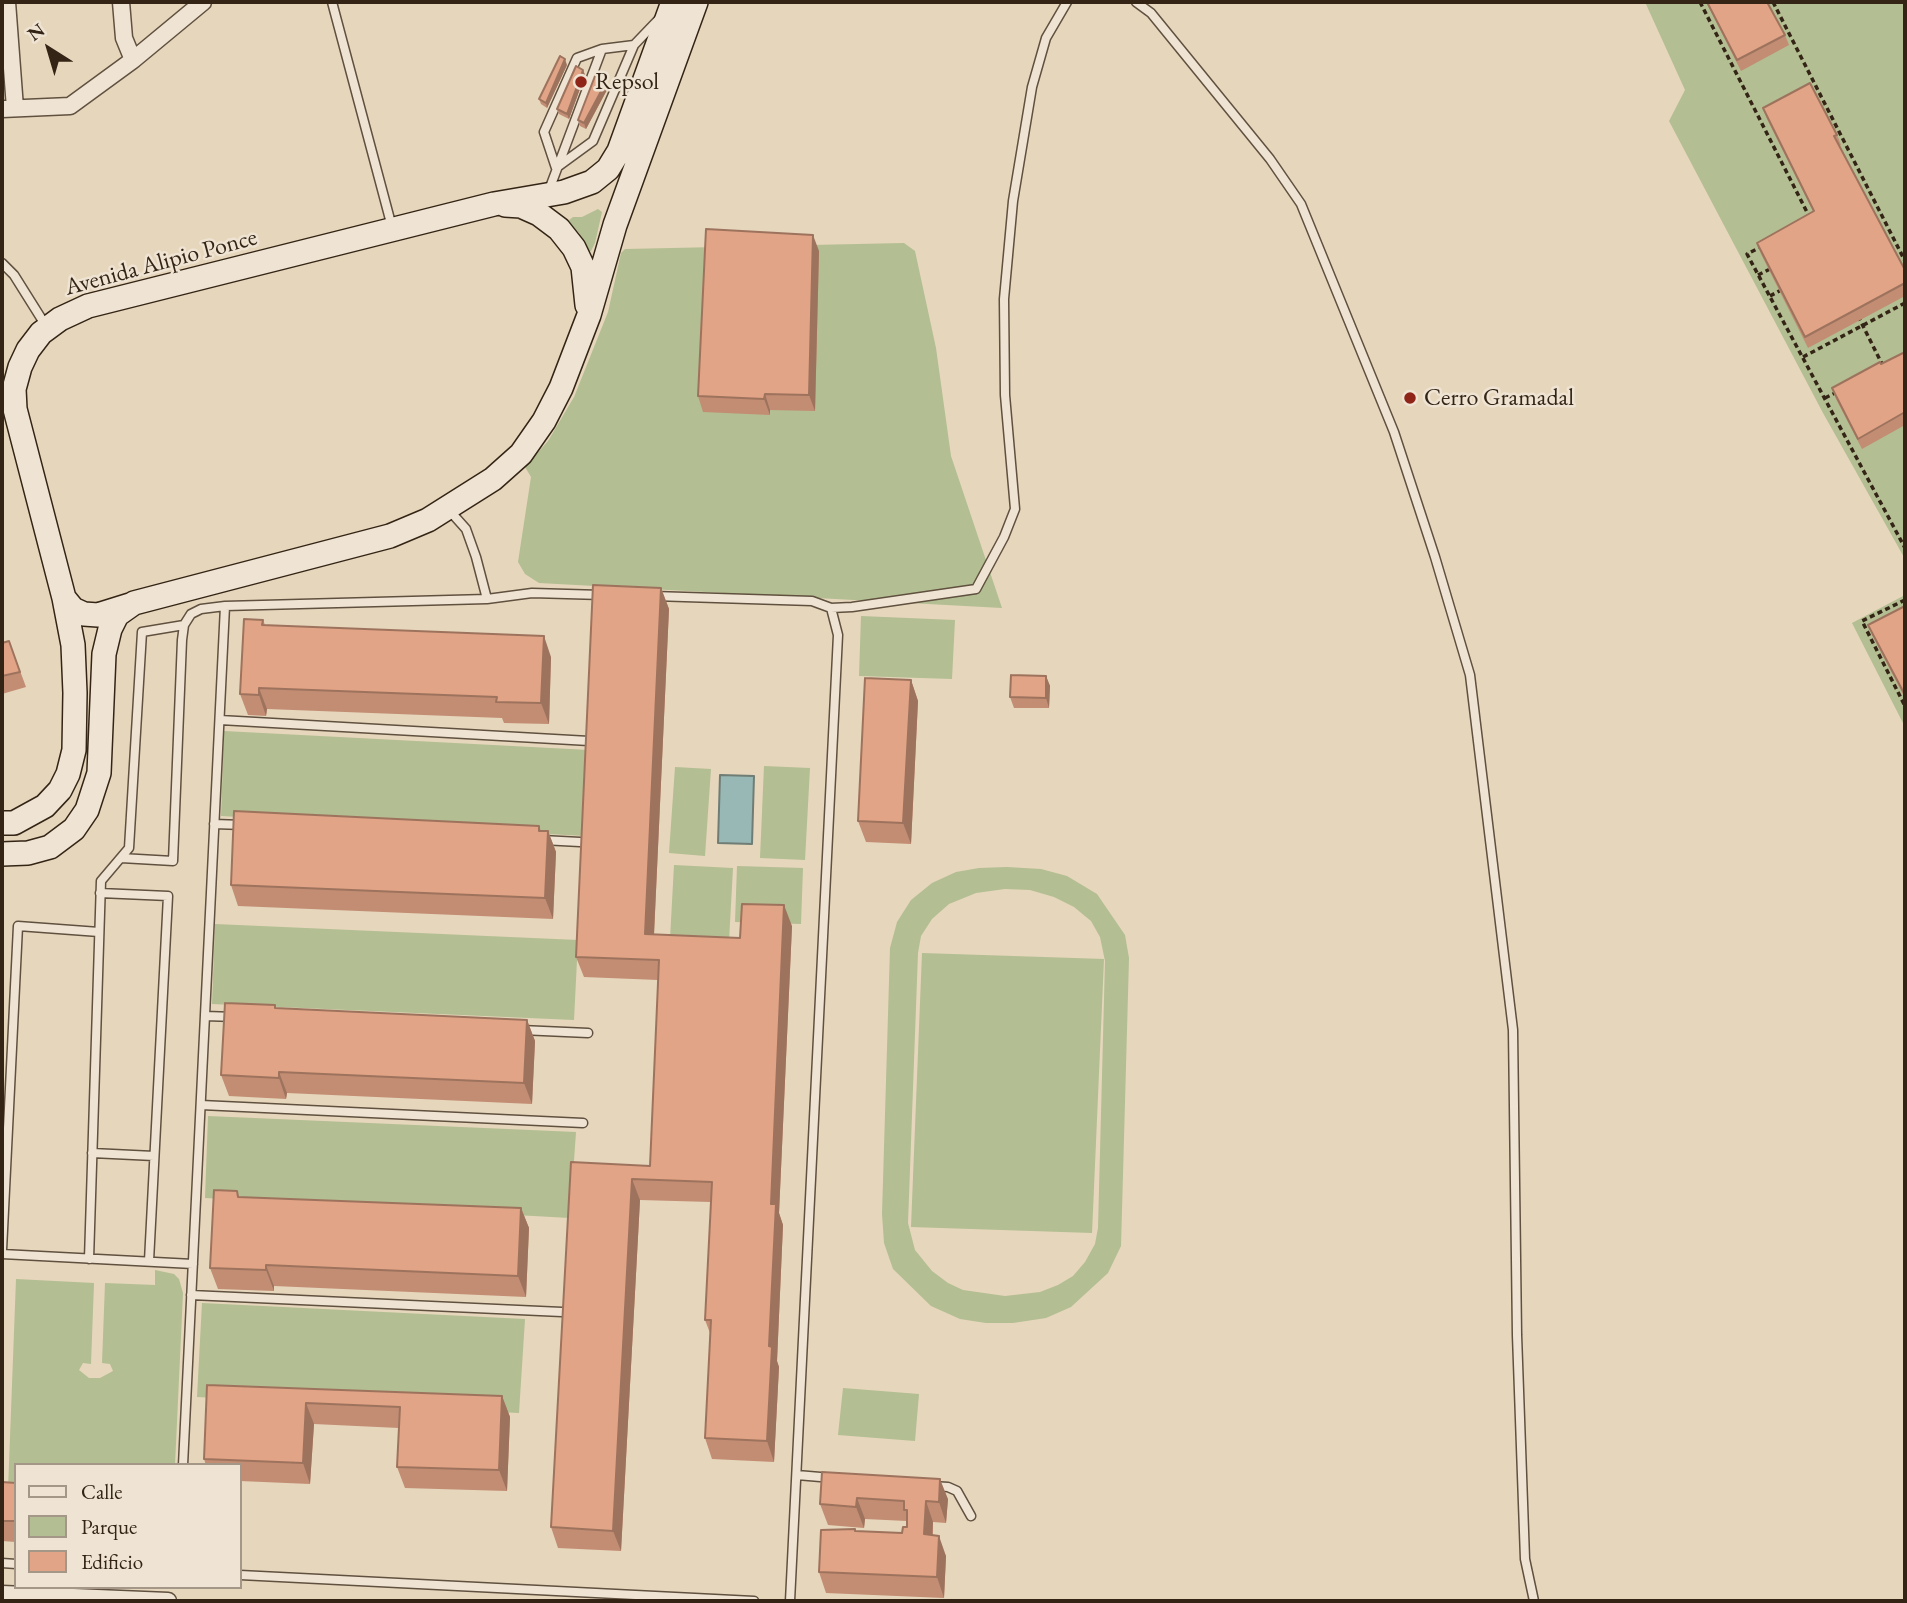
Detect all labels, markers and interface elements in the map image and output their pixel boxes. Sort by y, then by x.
north arrow [14,14,84,84]
text: N [22,17,50,46]
place label: Repsol [595,68,659,96]
marker: Repsol [573,74,589,90]
street label: Avenida Alipio Ponce [62,223,260,303]
place label: Cerro Gramadal [1424,384,1574,412]
marker: Cerro Gramadal [1402,390,1418,406]
legend [14,1463,242,1589]
text: Calle [81,1478,123,1505]
text: Parque [81,1513,137,1540]
text: Edificio [81,1548,143,1575]

